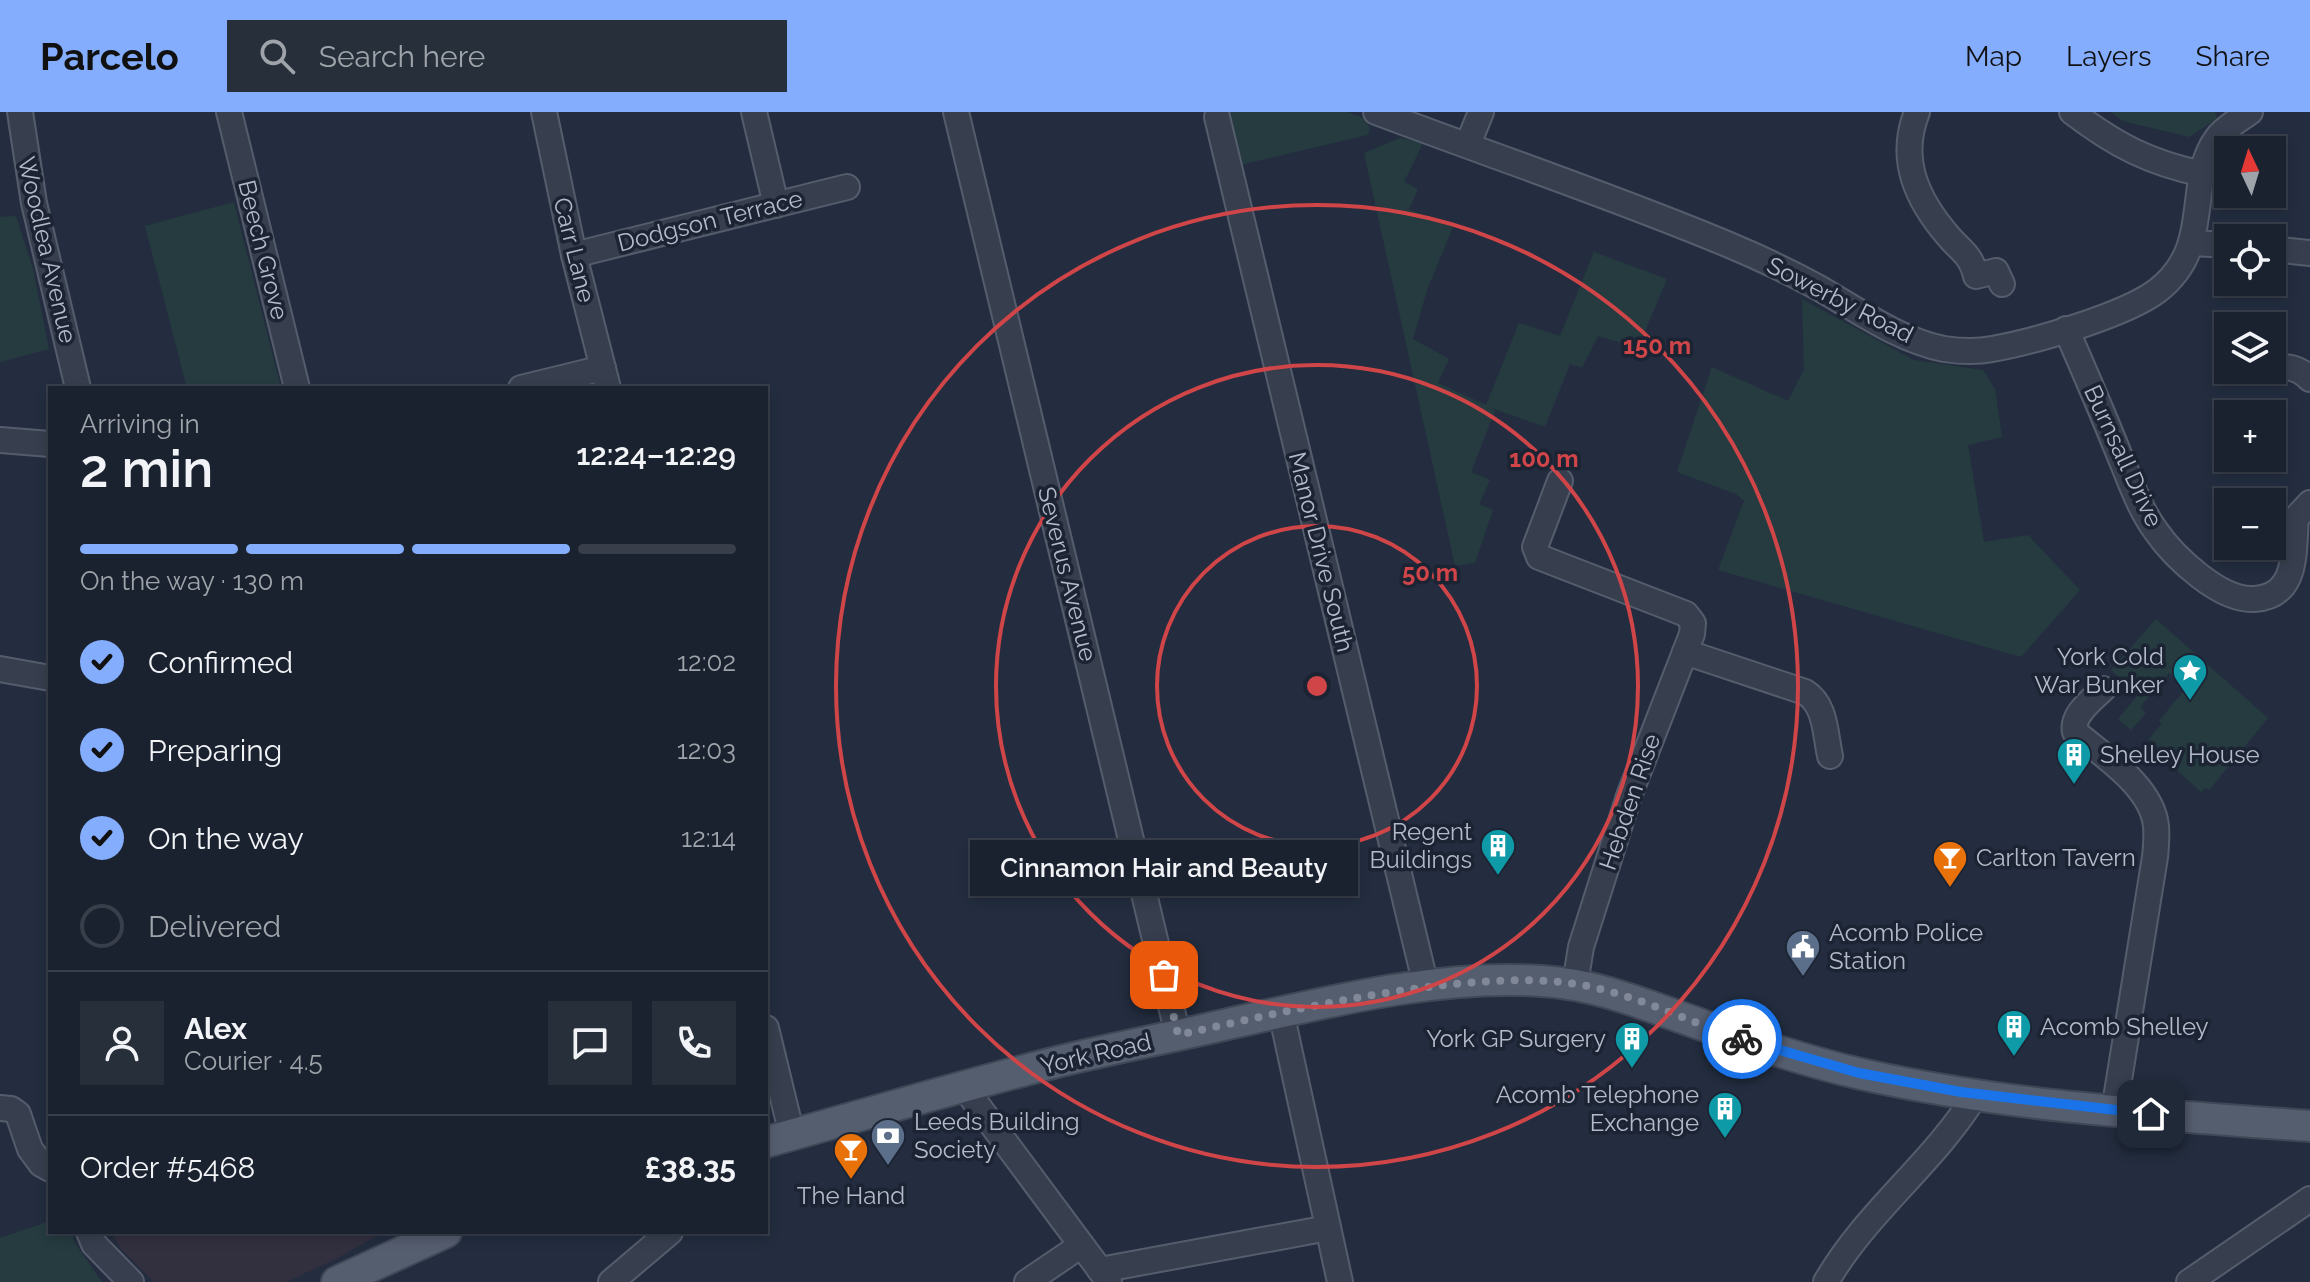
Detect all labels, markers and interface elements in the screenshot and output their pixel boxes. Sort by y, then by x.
search box [227,20,787,92]
text: Parcelo [40,34,179,79]
icon: search [255,34,299,78]
text: Search here [319,39,485,74]
text: Map [1965,40,2022,73]
text: Layers [2066,40,2152,73]
text: Share [2196,40,2270,73]
north arrow [2214,136,2286,208]
map controls [2214,136,2286,560]
street label: Woodlea Avenue [12,154,83,346]
street label: Beech Grove [232,177,295,323]
street label: Dodgson Terrace [614,184,805,258]
street label: Carr Lane [547,194,602,305]
button: locate [2214,224,2286,296]
street label: Sowerby Road [1762,250,1918,349]
button: layers [2214,312,2286,384]
text: 150 m [1623,331,1691,360]
street label: Burnsall Drive [2078,380,2169,531]
button: + [2214,400,2286,472]
text: Arriving in [80,409,200,439]
text: 12:24–12:29 [576,437,736,472]
text: 2 min [80,438,213,499]
text: 100 m [1509,444,1579,473]
street label: Manor Drive South [1283,449,1360,655]
street label: Severus Avenue [1032,484,1103,664]
button: − [2214,488,2286,560]
text: 50 m [1402,558,1458,587]
text: On the way · 130 m [80,566,304,596]
icon: check [80,640,124,684]
place label: York Cold War Bunker [2034,642,2165,699]
text: Confirmed [148,645,293,680]
text: 12:02 [677,647,736,677]
place icon: York Cold War Bunker [2171,652,2209,702]
centre of rings [1303,672,1331,700]
icon: check [80,728,124,772]
street label: Hebden Rise [1593,730,1666,874]
text: Preparing [148,733,282,768]
text: 12:03 [677,735,736,765]
building icon: Shelley House [2055,736,2093,786]
place label: Shelley House [2100,740,2260,769]
icon: check [80,816,124,860]
place label: Regent Buildings [1369,817,1472,874]
text: On the way [148,821,304,856]
text: 12:14 [681,823,736,853]
building icon: Regent Buildings [1479,827,1517,877]
callout: Cinnamon Hair and Beauty [970,839,1358,895]
bar icon: Carlton Tavern [1931,839,1969,889]
place label: Carlton Tavern [1976,843,2136,872]
text: Cinnamon Hair and Beauty [1000,853,1328,883]
text: Delivered [148,909,281,944]
place label: Acomb Police Station [1829,918,1983,975]
public building icon: Acomb Police Station [1784,928,1822,978]
pin [1130,941,1198,1009]
icon: bag [1142,953,1186,997]
courier [1702,999,1782,1079]
button: person [80,1001,164,1085]
button: chat [548,1001,632,1085]
button: phone [652,1001,736,1085]
building icon: Acomb Shelley [1995,1008,2033,1058]
text: Alex [184,1011,247,1046]
place label: Acomb Shelley [2040,1012,2209,1041]
icon: bike [1720,1017,1764,1061]
building icon: York GP Surgery [1613,1020,1651,1070]
place label: York GP Surgery [1426,1024,1606,1053]
street label: York Road [1038,1027,1154,1080]
text: Courier · 4.5 [184,1046,323,1076]
place label: Acomb Telephone Exchange [1496,1080,1699,1137]
pin [2117,1080,2185,1148]
building icon: Acomb Telephone Exchange [1706,1090,1744,1140]
icon: home [2129,1092,2173,1136]
place label: Leeds Building Society [914,1107,1080,1164]
bank icon: Leeds Building Society [869,1117,907,1167]
bar icon: The Hand [832,1131,870,1181]
text: Order #5468 [80,1150,255,1185]
text: £38.35 [645,1150,736,1185]
place label: The Hand [797,1181,905,1210]

